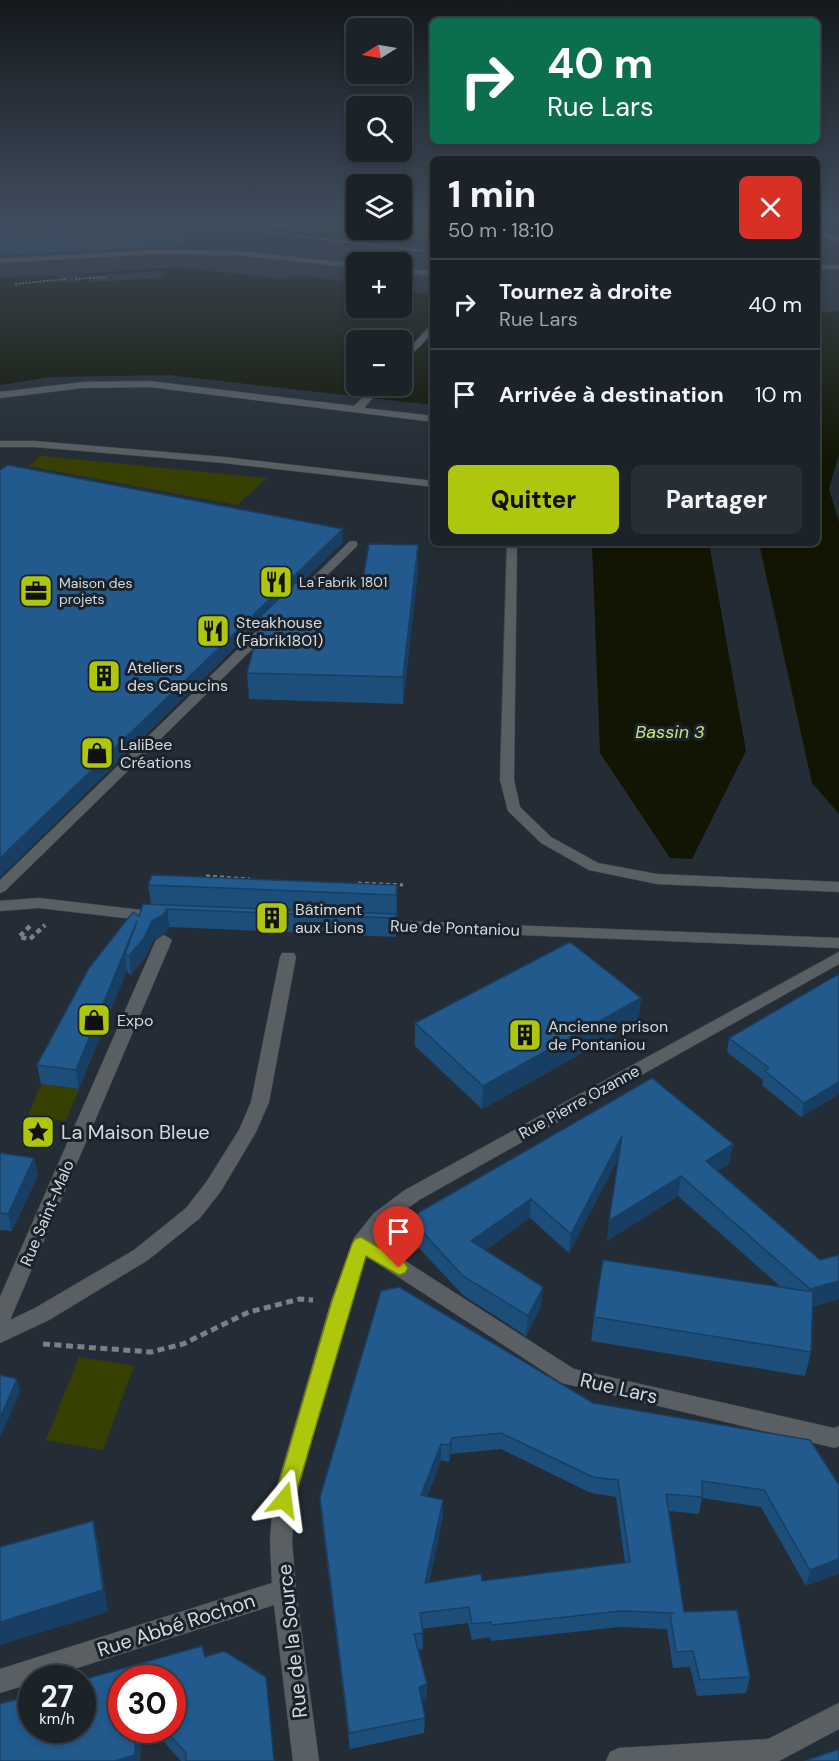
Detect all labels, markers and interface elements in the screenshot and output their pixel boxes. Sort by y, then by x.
north arrow [346,18,412,84]
map controls [346,18,412,396]
text: 40 m [547,36,653,91]
icon: right [448,42,526,120]
text: Rue Lars [547,89,654,124]
button: search [346,96,412,162]
text: 1 min [448,171,536,218]
button: layers [346,174,412,240]
button: close [739,176,802,239]
text: 50 m · 18:10 [448,217,554,243]
button: + [346,252,412,318]
text: Tournez à droite [499,277,672,306]
icon: right [448,288,481,321]
text: 40 m [748,290,802,319]
text: Rue Lars [499,306,578,332]
button: − [346,330,412,396]
icon: arrive [448,378,481,411]
text: Arrivée à destination [499,380,724,409]
text: 10 m [755,380,802,409]
button: Quitter [448,465,619,534]
button: Partager [631,465,802,534]
restaurant icon: La Fabrik 1801 [258,564,294,600]
office icon: Maison des projets [18,573,54,609]
place label: La Fabrik 1801 [299,573,387,591]
place label: Maison des projets [59,574,133,608]
place label: Steakhouse (Fabrik1801) [236,612,323,651]
restaurant icon: Steakhouse (Fabrik1801) [195,613,231,649]
place label: Ateliers des Capucins [127,657,228,696]
building icon: Ateliers des Capucins [86,658,122,694]
water label: Bassin 3 [635,720,705,744]
place label: LaliBee Créations [120,734,191,773]
shop icon: LaliBee Créations [79,735,115,771]
place label: Bâtiment aux Lions [295,899,364,938]
building icon: Bâtiment aux Lions [254,900,290,936]
street label: Rue de Pontaniou [390,915,520,941]
shop icon: Expo [76,1002,112,1038]
place label: Expo [117,1010,153,1031]
place label: Ancienne prison de Pontaniou [548,1016,668,1055]
building icon: Ancienne prison de Pontaniou [507,1017,543,1053]
street label: Rue Pierre Ozanne [515,1060,643,1144]
place icon: La Maison Bleue [20,1114,56,1150]
place label: La Maison Bleue [61,1119,210,1145]
street label: Rue Saint-Malo [15,1157,79,1269]
pin [373,1206,424,1268]
icon: arrive [382,1215,415,1248]
street label: Rue Lars [578,1366,660,1410]
position arrow [252,1468,316,1532]
street label: Rue de la Source [271,1563,313,1719]
street label: Rue Abbé Rochon [94,1587,258,1663]
speed limit sign: 30 [108,1665,186,1743]
text: 27 [40,1677,74,1716]
text: km/h [39,1709,75,1729]

